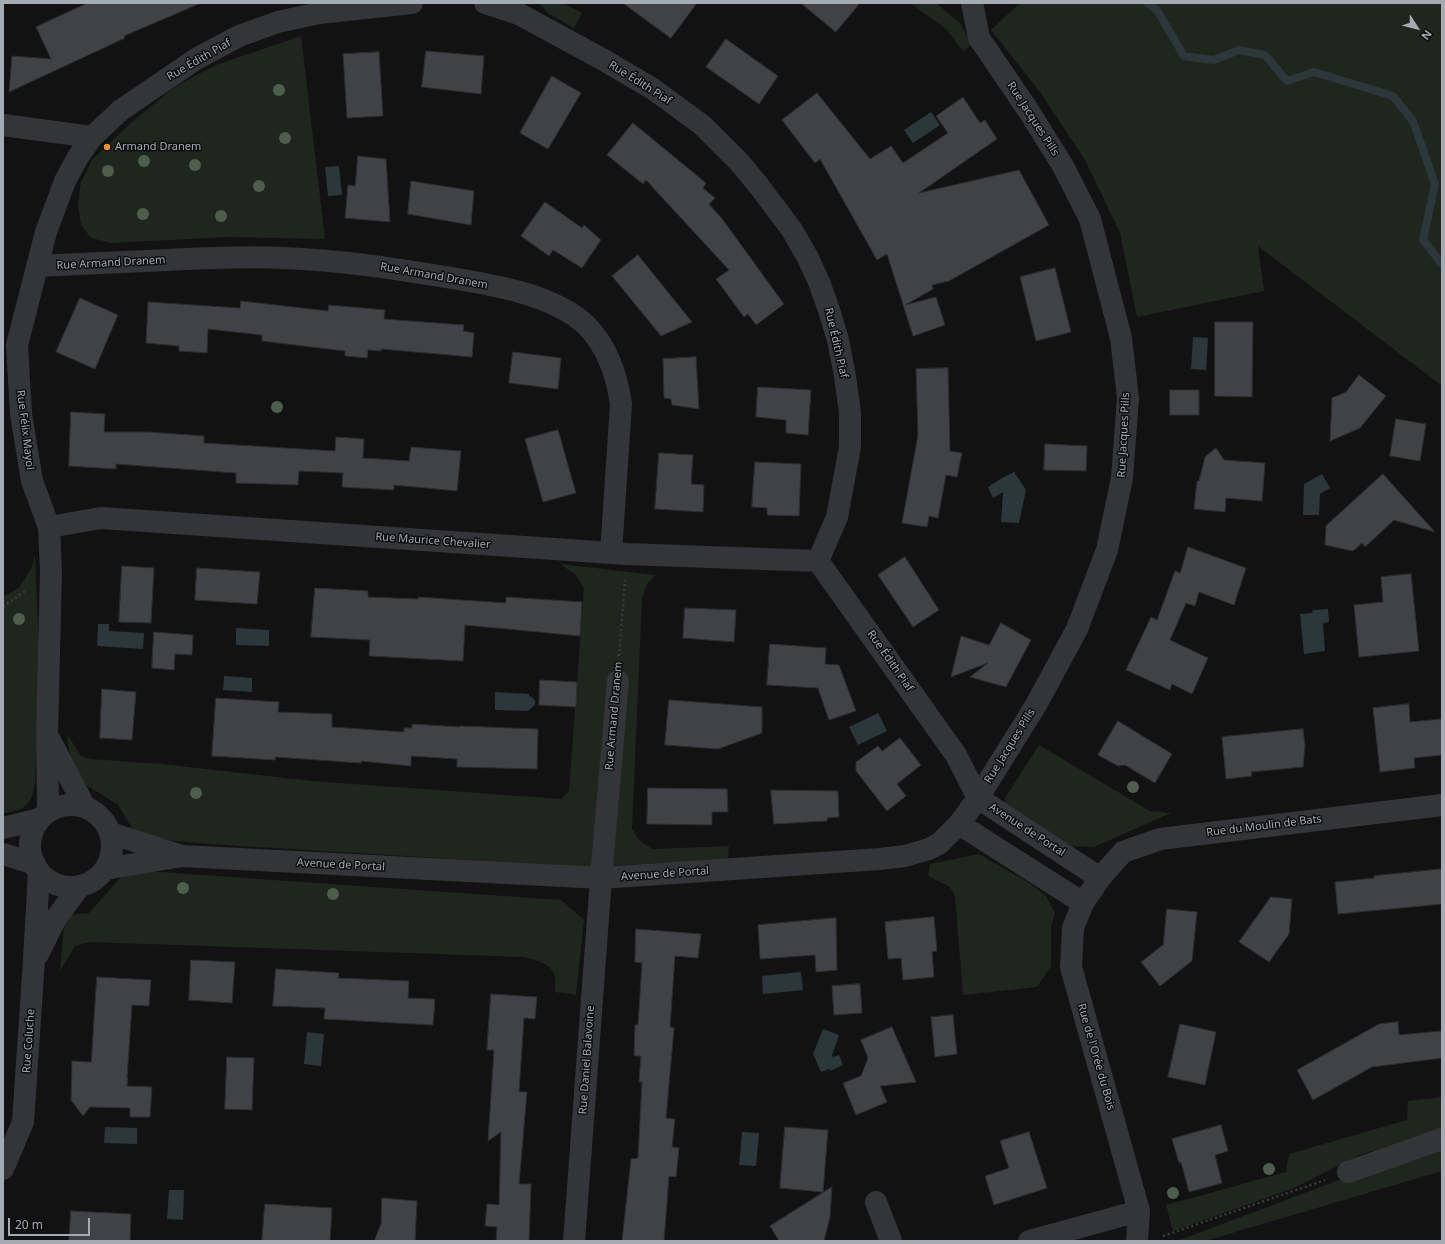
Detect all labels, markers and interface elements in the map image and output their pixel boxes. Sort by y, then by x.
north arrow [1397,8,1437,48]
text: N [1418,27,1436,43]
street label: Rue Édith Piaf [165,36,233,84]
street label: Rue Édith Piaf [606,58,674,108]
street label: Rue Jacques Pills [1004,80,1062,158]
place label: Armand Dranem [115,140,201,154]
marker: Armand Dranem [102,142,112,152]
street label: Rue Armand Dranem [56,254,166,272]
street label: Rue Armand Dranem [379,260,489,292]
street label: Rue Édith Piaf [822,307,850,379]
street label: Rue Félix Mayol [14,389,36,471]
street label: Rue Jacques Pills [1115,392,1133,478]
street label: Rue Maurice Chevalier [375,530,491,552]
street label: Rue Édith Piaf [864,628,916,694]
street label: Rue Armand Dranem [603,661,625,771]
street label: Rue Jacques Pills [982,706,1038,786]
street label: Avenue de Portal [986,800,1068,860]
street label: Rue du Moulin de Bats [1205,812,1323,840]
street label: Avenue de Portal [297,856,385,874]
street label: Avenue de Portal [621,864,709,884]
street label: Rue de l'Orée du Bois [1074,1002,1118,1112]
street label: Rue Daniel Balavoine [577,1005,597,1115]
street label: Rue Coluche [20,1009,38,1073]
scale bar [10,1210,92,1236]
text: 20 m [15,1216,43,1233]

